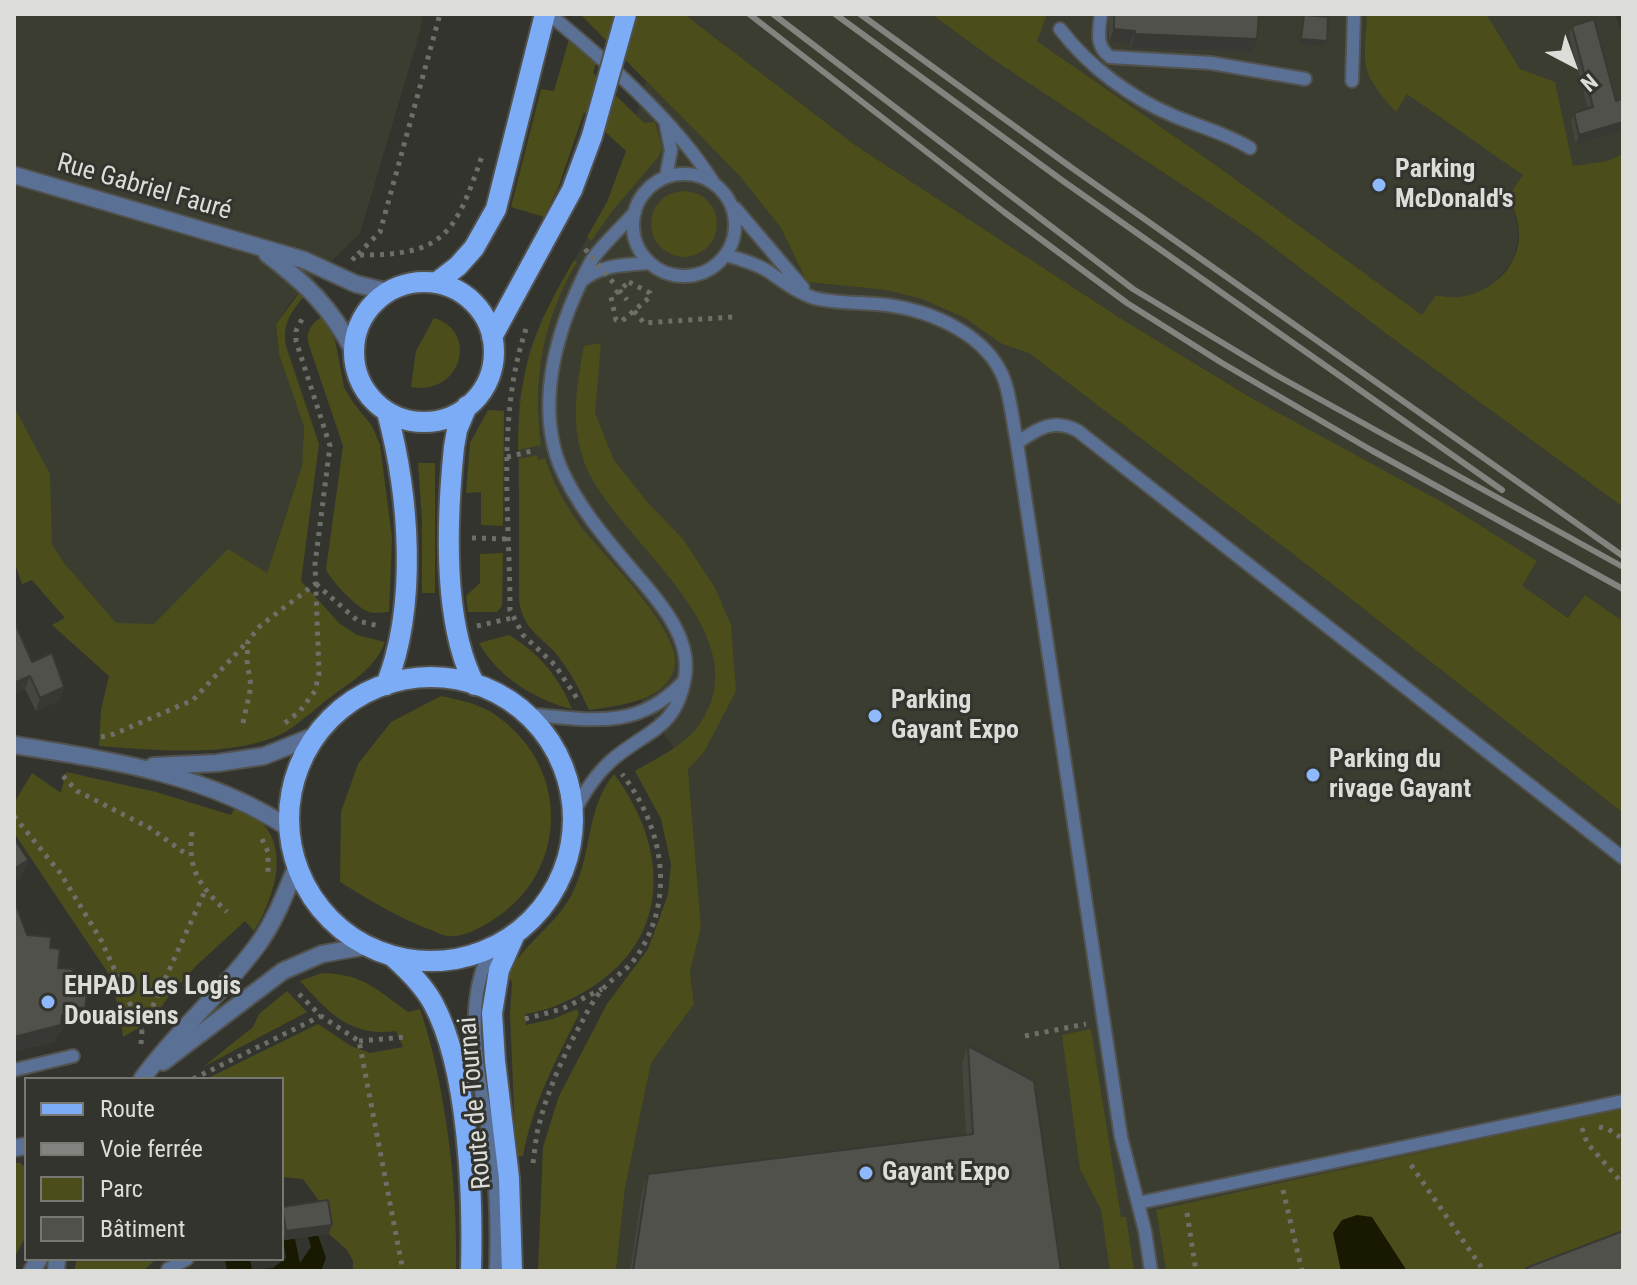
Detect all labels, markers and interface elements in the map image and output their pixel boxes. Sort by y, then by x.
north arrow [1533,24,1613,104]
text: N [1576,69,1602,96]
street label: Rue Gabriel Fauré [53,148,235,228]
place label: Parking McDonald's [1395,154,1514,216]
marker: Parking McDonald's [1370,176,1388,194]
place label: Parking Gayant Expo [891,685,1019,746]
marker: Parking Gayant Expo [866,707,884,725]
place label: Parking du rivage Gayant [1329,744,1471,806]
marker: Parking du rivage Gayant [1304,766,1322,784]
place label: EHPAD Les Logis Douaisiens [64,971,241,1032]
marker: EHPAD Les Logis Douaisiens [39,993,57,1011]
street label: Route de Tournai [453,1015,499,1191]
legend [24,1077,284,1261]
text: Route [100,1095,155,1123]
text: Voie ferrée [100,1135,203,1163]
place label: Gayant Expo [882,1157,1010,1189]
marker: Gayant Expo [857,1164,875,1182]
text: Parc [100,1175,143,1203]
text: Bâtiment [100,1215,185,1243]

